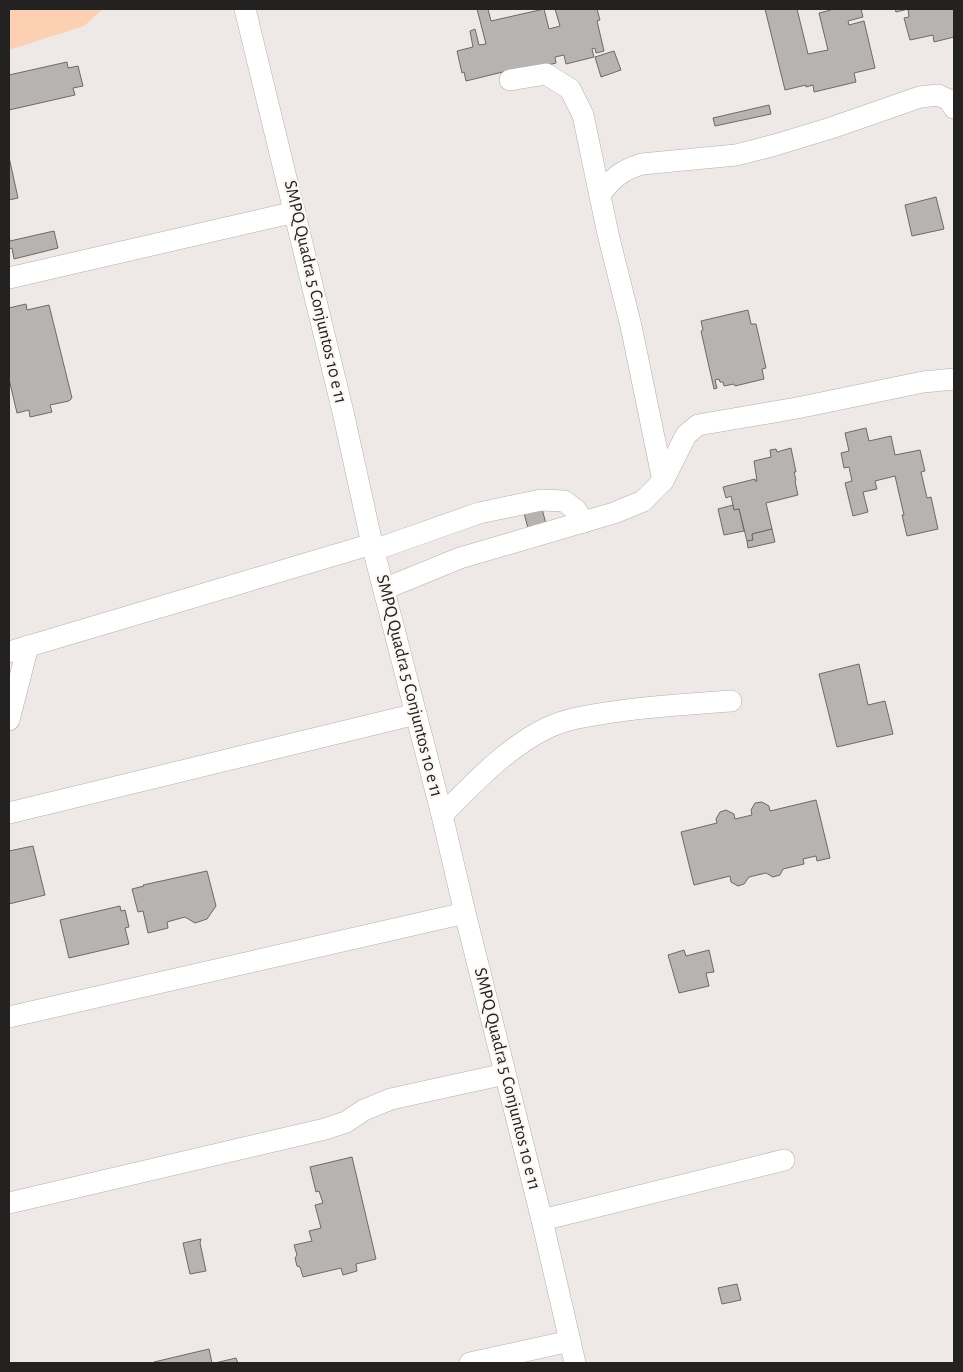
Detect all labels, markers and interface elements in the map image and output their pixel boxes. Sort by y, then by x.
street label: SMPQ Quadra 5 Conjuntos 10 e 11 [281,179,349,405]
street label: SMPQ Quadra 5 Conjuntos 10 e 11 [373,573,445,799]
street label: SMPQ Quadra 5 Conjuntos 10 e 11 [471,966,543,1192]

